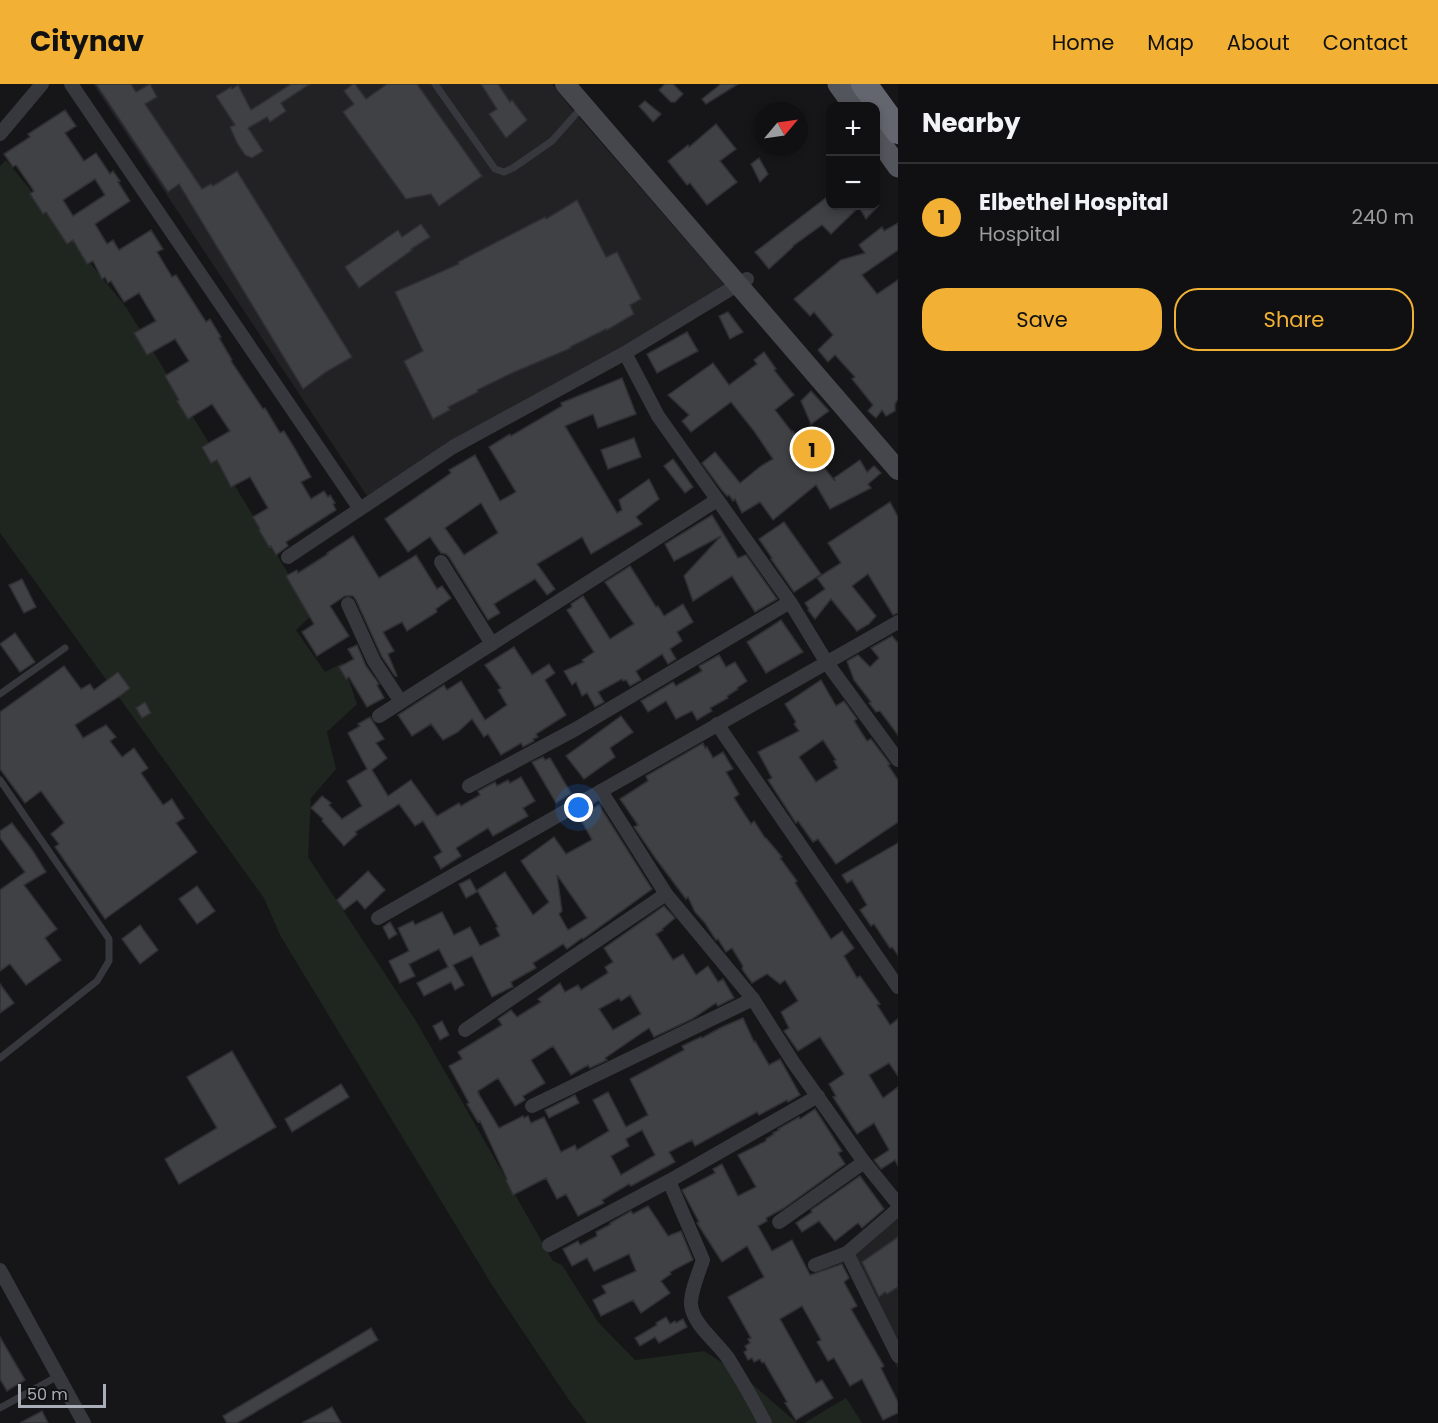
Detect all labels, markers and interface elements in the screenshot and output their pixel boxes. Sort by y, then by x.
text: Citynav [30,22,144,61]
text: Home [1052,28,1114,57]
text: Map [1147,28,1194,57]
text: About [1227,28,1290,57]
text: Contact [1323,28,1408,57]
north arrow [754,102,808,156]
map controls [826,102,880,210]
button: + [826,102,880,156]
text: Nearby [922,105,1020,141]
button: − [826,156,880,210]
text: Elbethel Hospital [979,187,1169,218]
text: 1 [938,203,945,231]
text: 240 m [1351,203,1414,231]
text: Hospital [979,220,1060,248]
button: Save [922,288,1162,351]
button: Share [1174,288,1414,351]
pin: 1 [792,426,832,472]
your location [564,793,593,822]
scale bar [18,1381,106,1408]
text: 50 m [27,1383,68,1406]

